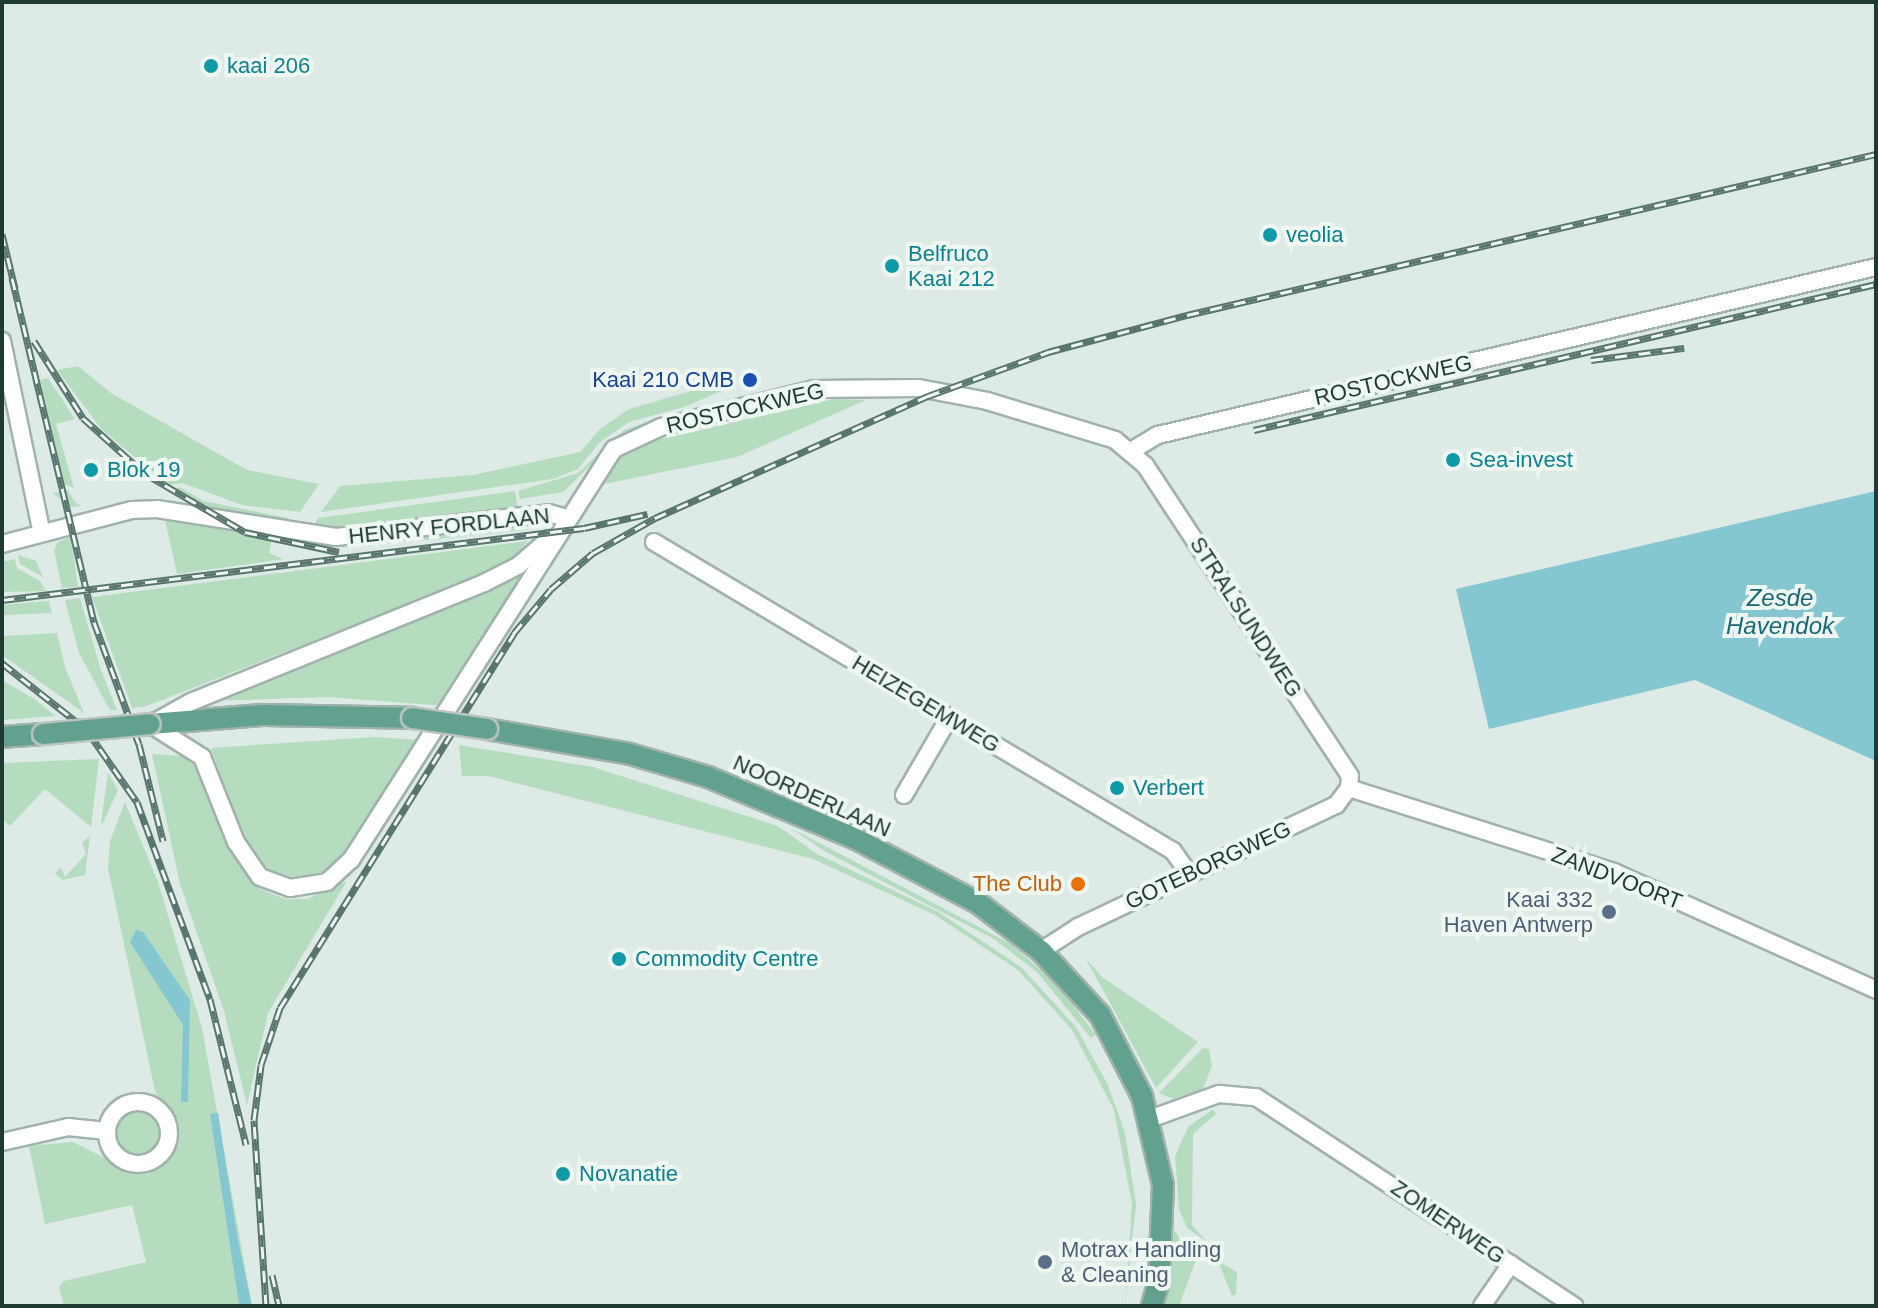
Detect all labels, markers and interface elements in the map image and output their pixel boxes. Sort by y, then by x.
place label: kaai 206 [227,53,310,79]
marker: kaai 206 [202,57,220,75]
place label: veolia [1286,222,1343,248]
marker: veolia [1261,226,1279,244]
place label: Belfruco Kaai 212 [908,240,995,292]
marker: Belfruco Kaai 212 [883,257,901,275]
street label: ROSTOCKWEG [1312,349,1474,411]
place label: Kaai 210 CMB [592,367,734,393]
marker: Kaai 210 CMB [741,371,759,389]
street label: ROSTOCKWEG [664,377,826,439]
place label: Sea-invest [1469,447,1573,473]
marker: Sea-invest [1444,451,1462,469]
place label: Blok 19 [107,457,180,483]
marker: Blok 19 [82,461,100,479]
street label: HENRY FORDLAAN [347,502,551,550]
street label: STRALSUNDWEG [1184,532,1308,702]
water label: Zesde Havendok [1726,584,1834,640]
street label: HEIZEGEMWEG [847,650,1005,758]
street label: NOORDERLAAN [729,749,895,843]
place label: Verbert [1133,775,1204,801]
marker: Verbert [1108,779,1126,797]
street label: GOTEBORGWEG [1121,815,1295,915]
street label: ZANDVOORT [1548,841,1686,915]
place label: The Club [973,871,1062,897]
marker: The Club [1069,875,1087,893]
place label: Kaai 332 Haven Antwerp [1443,886,1593,938]
marker: Kaai 332 Haven Antwerp [1600,903,1618,921]
place label: Commodity Centre [635,946,818,972]
marker: Commodity Centre [610,950,628,968]
place label: Novanatie [579,1161,678,1187]
marker: Novanatie [554,1165,572,1183]
street label: ZOMERWEG [1386,1174,1510,1270]
place label: Motrax Handling & Cleaning [1061,1236,1221,1288]
marker: Motrax Handling & Cleaning [1036,1253,1054,1271]

